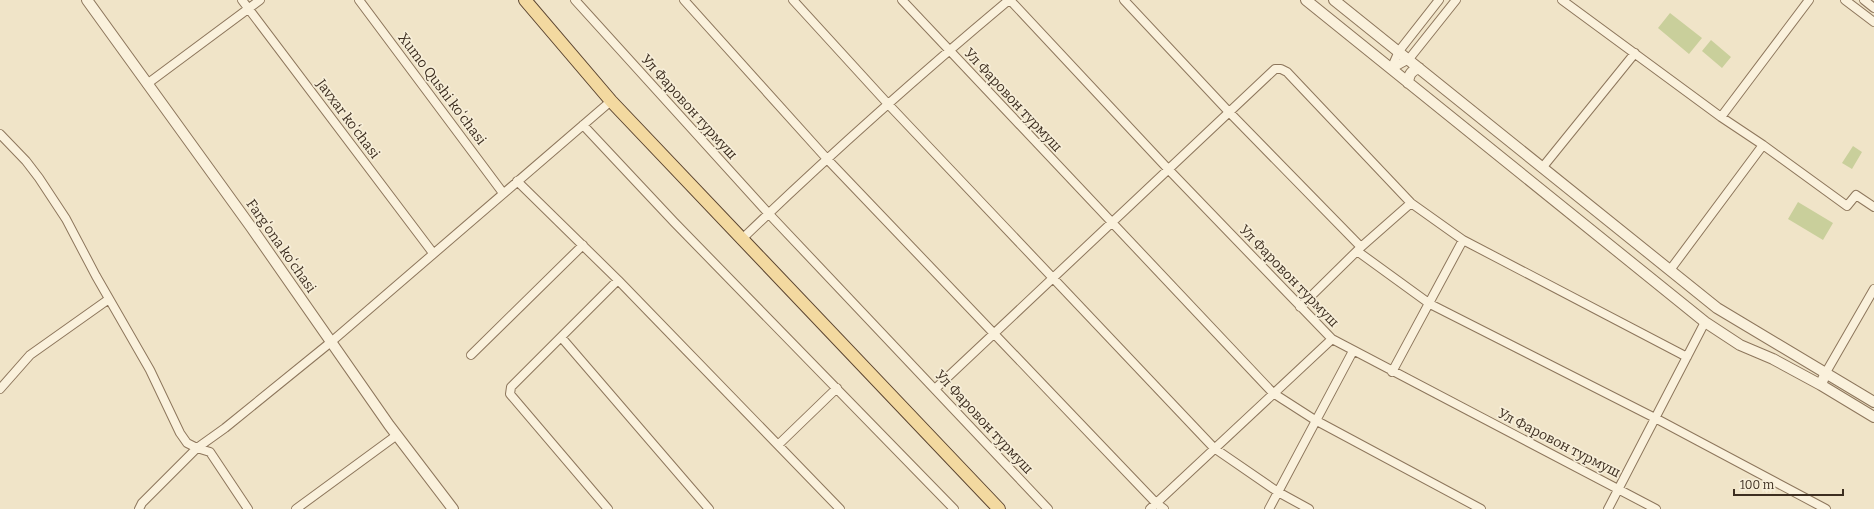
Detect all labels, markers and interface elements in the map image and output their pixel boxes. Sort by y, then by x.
street label: Xumo Qushi koʻchasi [394,30,490,148]
street label: Ул Фаровон турмуш [961,45,1065,155]
street label: Ул Фаровон турмуш [637,51,741,163]
street label: Javxar koʻchasi [312,75,383,162]
street label: Fargʻona koʻchasi [242,196,320,296]
street label: Ул Фаровон турмуш [1236,221,1342,331]
street label: Ул Фаровон турмуш [932,367,1036,477]
street label: Ул Фаровон турмуш [1495,405,1623,481]
scale bar [1734,471,1843,497]
text: 100 m [1740,478,1775,492]

